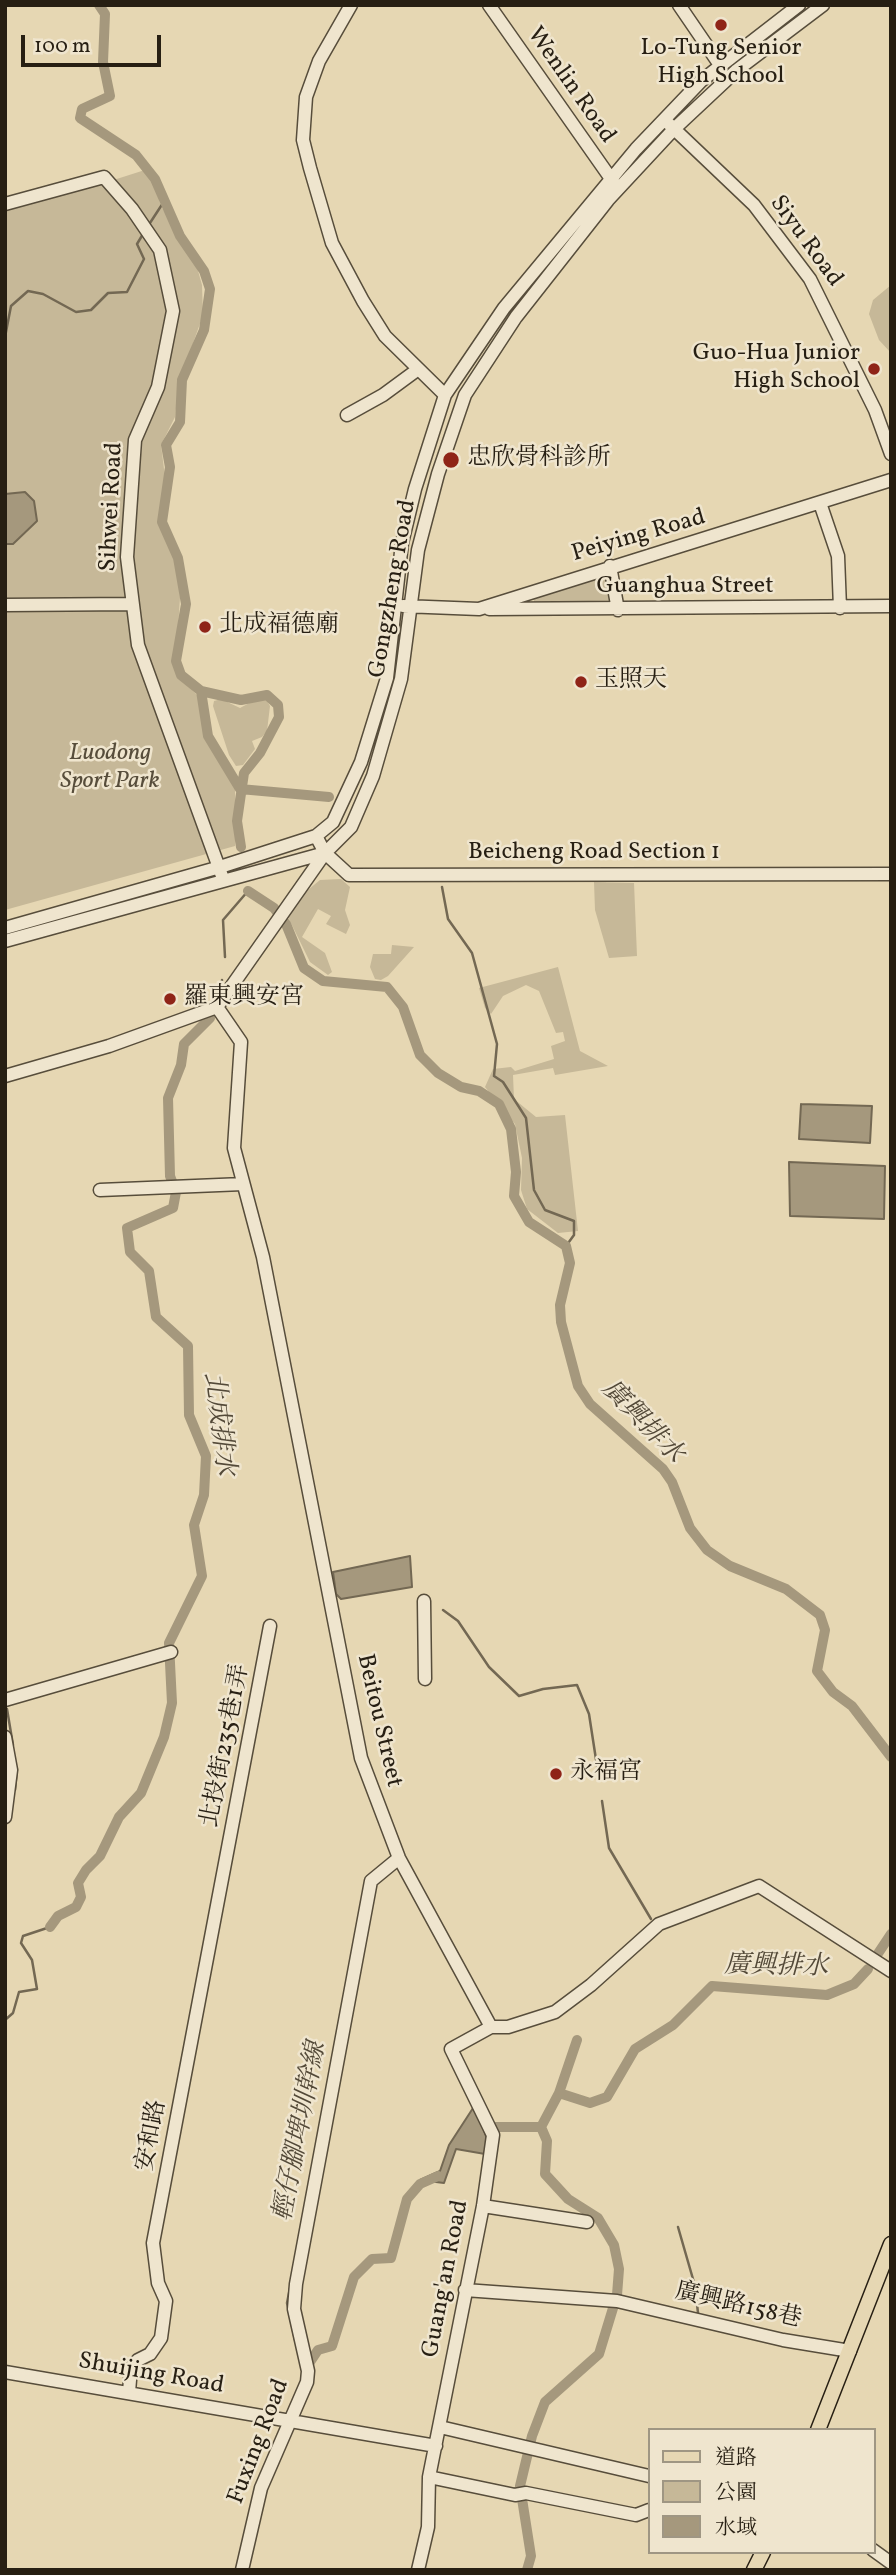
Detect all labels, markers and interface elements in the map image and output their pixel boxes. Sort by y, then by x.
marker: Lo-Tung Senior High School [713,17,729,33]
scale bar [24,21,164,65]
street label: Wenlin Road [519,22,621,150]
text: 100 m [34,32,91,61]
place label: Lo-Tung Senior High School [640,36,802,92]
street label: Siyu Road [762,191,848,293]
place label: Guo-Hua Junior High School [693,341,860,397]
marker: Guo-Hua Junior High School [866,361,882,377]
street label: Sihwei Road [95,441,131,573]
place label: 忠欣骨科診所 [467,446,611,474]
marker: 忠欣骨科診所 [441,450,461,470]
street label: Gongzheng Road [364,498,424,680]
street label: Peiying Road [569,504,709,570]
street label: Guanghua Street [596,574,774,602]
place label: 北成福德廟 [219,613,339,641]
marker: 北成福德廟 [197,619,213,635]
place label: 玉照天 [595,668,667,696]
marker: 玉照天 [573,674,589,690]
park label: Luodong Sport Park [60,741,160,797]
street label: Beicheng Road Section 1 [468,840,720,868]
place label: 羅東興安宮 [184,985,304,1013]
marker: 羅東興安宮 [162,991,178,1007]
water label: 北成排水 [195,1370,239,1478]
water label: 廣興排水 [594,1375,688,1471]
street label: Beitou Street [349,1652,407,1790]
street label: 北投街235巷1弄 [197,1662,257,1830]
place label: 永福宮 [570,1760,642,1788]
marker: 永福宮 [548,1766,564,1782]
water label: 廣興排水 [724,1951,828,1985]
water label: 輕仔腳埤圳幹線 [269,2040,335,2224]
street label: 安和路 [132,2098,174,2174]
street label: Guang'an Road [418,2198,476,2360]
street label: 廣興路158巷 [672,2278,804,2336]
street label: Shuijing Road [76,2348,226,2402]
street label: Fuxing Road [223,2375,297,2509]
legend [648,2428,875,2554]
text: 道路 [715,2444,757,2473]
text: 公園 [715,2479,757,2508]
text: 水域 [715,2514,757,2543]

